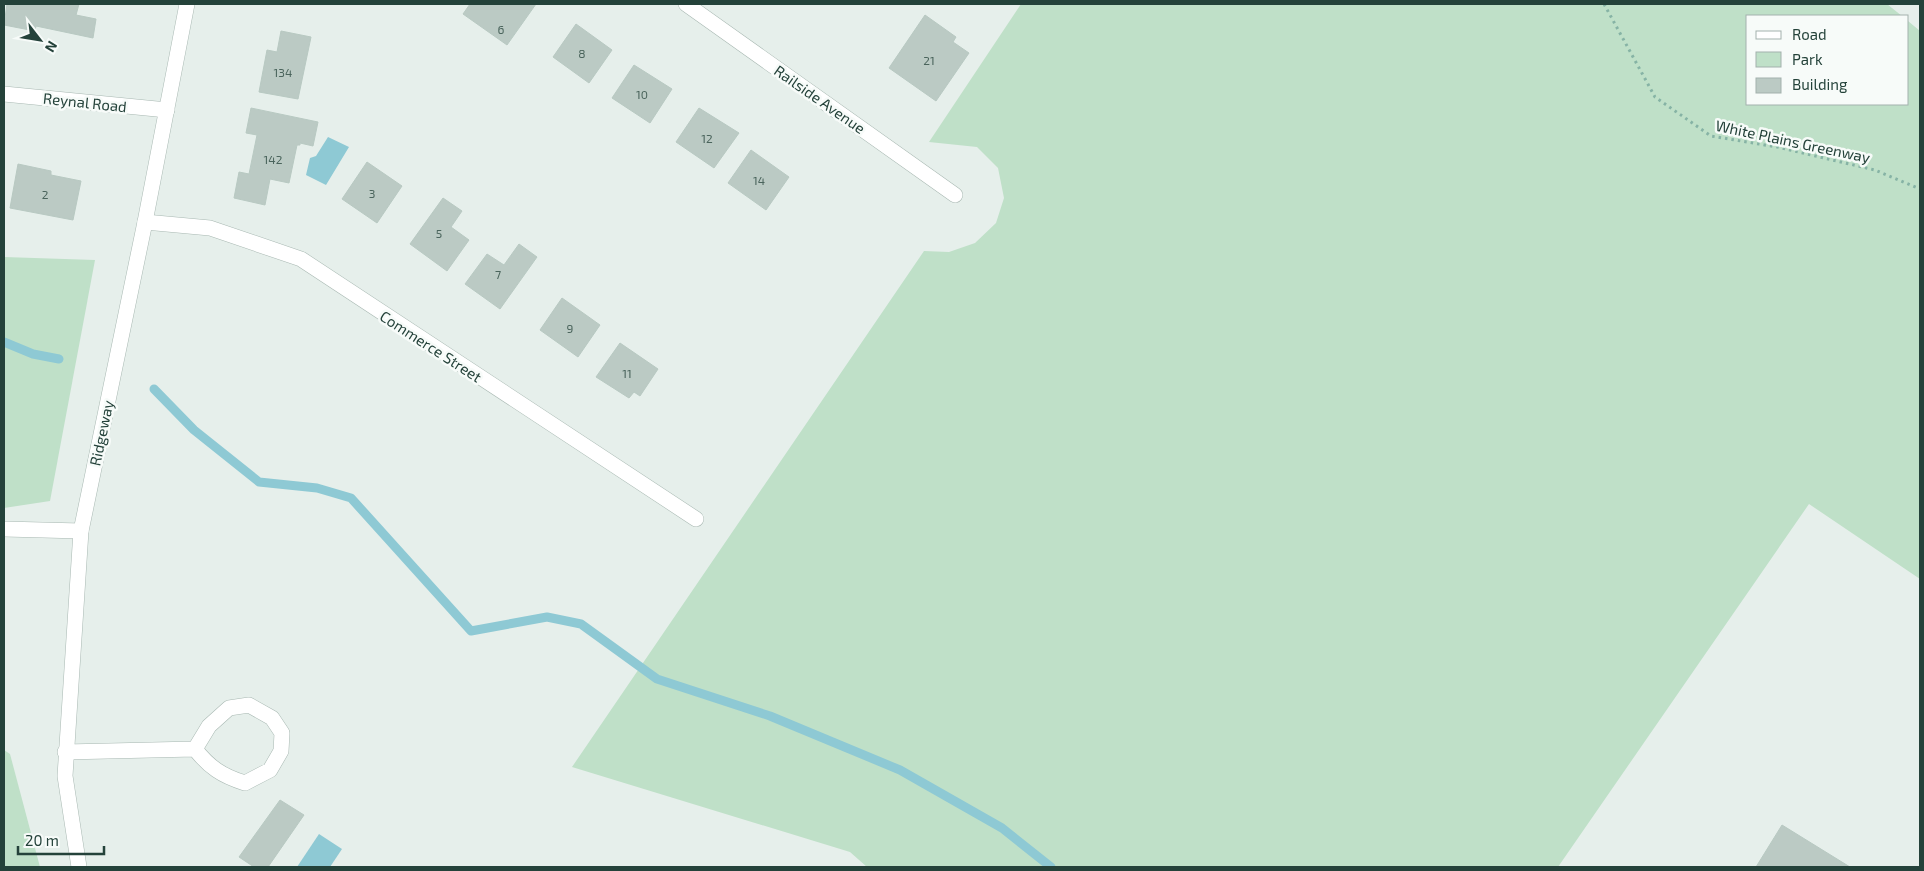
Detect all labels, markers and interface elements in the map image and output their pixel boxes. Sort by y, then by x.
north arrow [15,15,65,65]
legend [1746,15,1909,105]
house number: 6 [498,22,505,36]
text: Road [1792,25,1827,43]
text: N [42,38,61,56]
house number: 8 [578,46,586,60]
text: Park [1792,50,1823,68]
house number: 21 [923,53,935,67]
street label: Railside Avenue [771,61,869,137]
house number: 134 [274,65,292,79]
text: Building [1792,75,1848,93]
house number: 10 [636,87,648,101]
street label: Reynal Road [42,89,128,115]
street label: White Plains Greenway [1714,116,1872,166]
house number: 12 [701,131,713,145]
house number: 142 [264,152,283,166]
house number: 14 [753,173,765,187]
house number: 3 [369,186,375,200]
house number: 2 [42,187,49,201]
house number: 5 [436,226,442,240]
house number: 7 [495,267,501,281]
street label: Commerce Street [377,306,485,386]
house number: 9 [567,321,574,335]
house number: 11 [622,366,632,380]
street label: Ridgeway [85,399,117,467]
scale bar [18,824,104,856]
text: 20 m [25,831,59,849]

